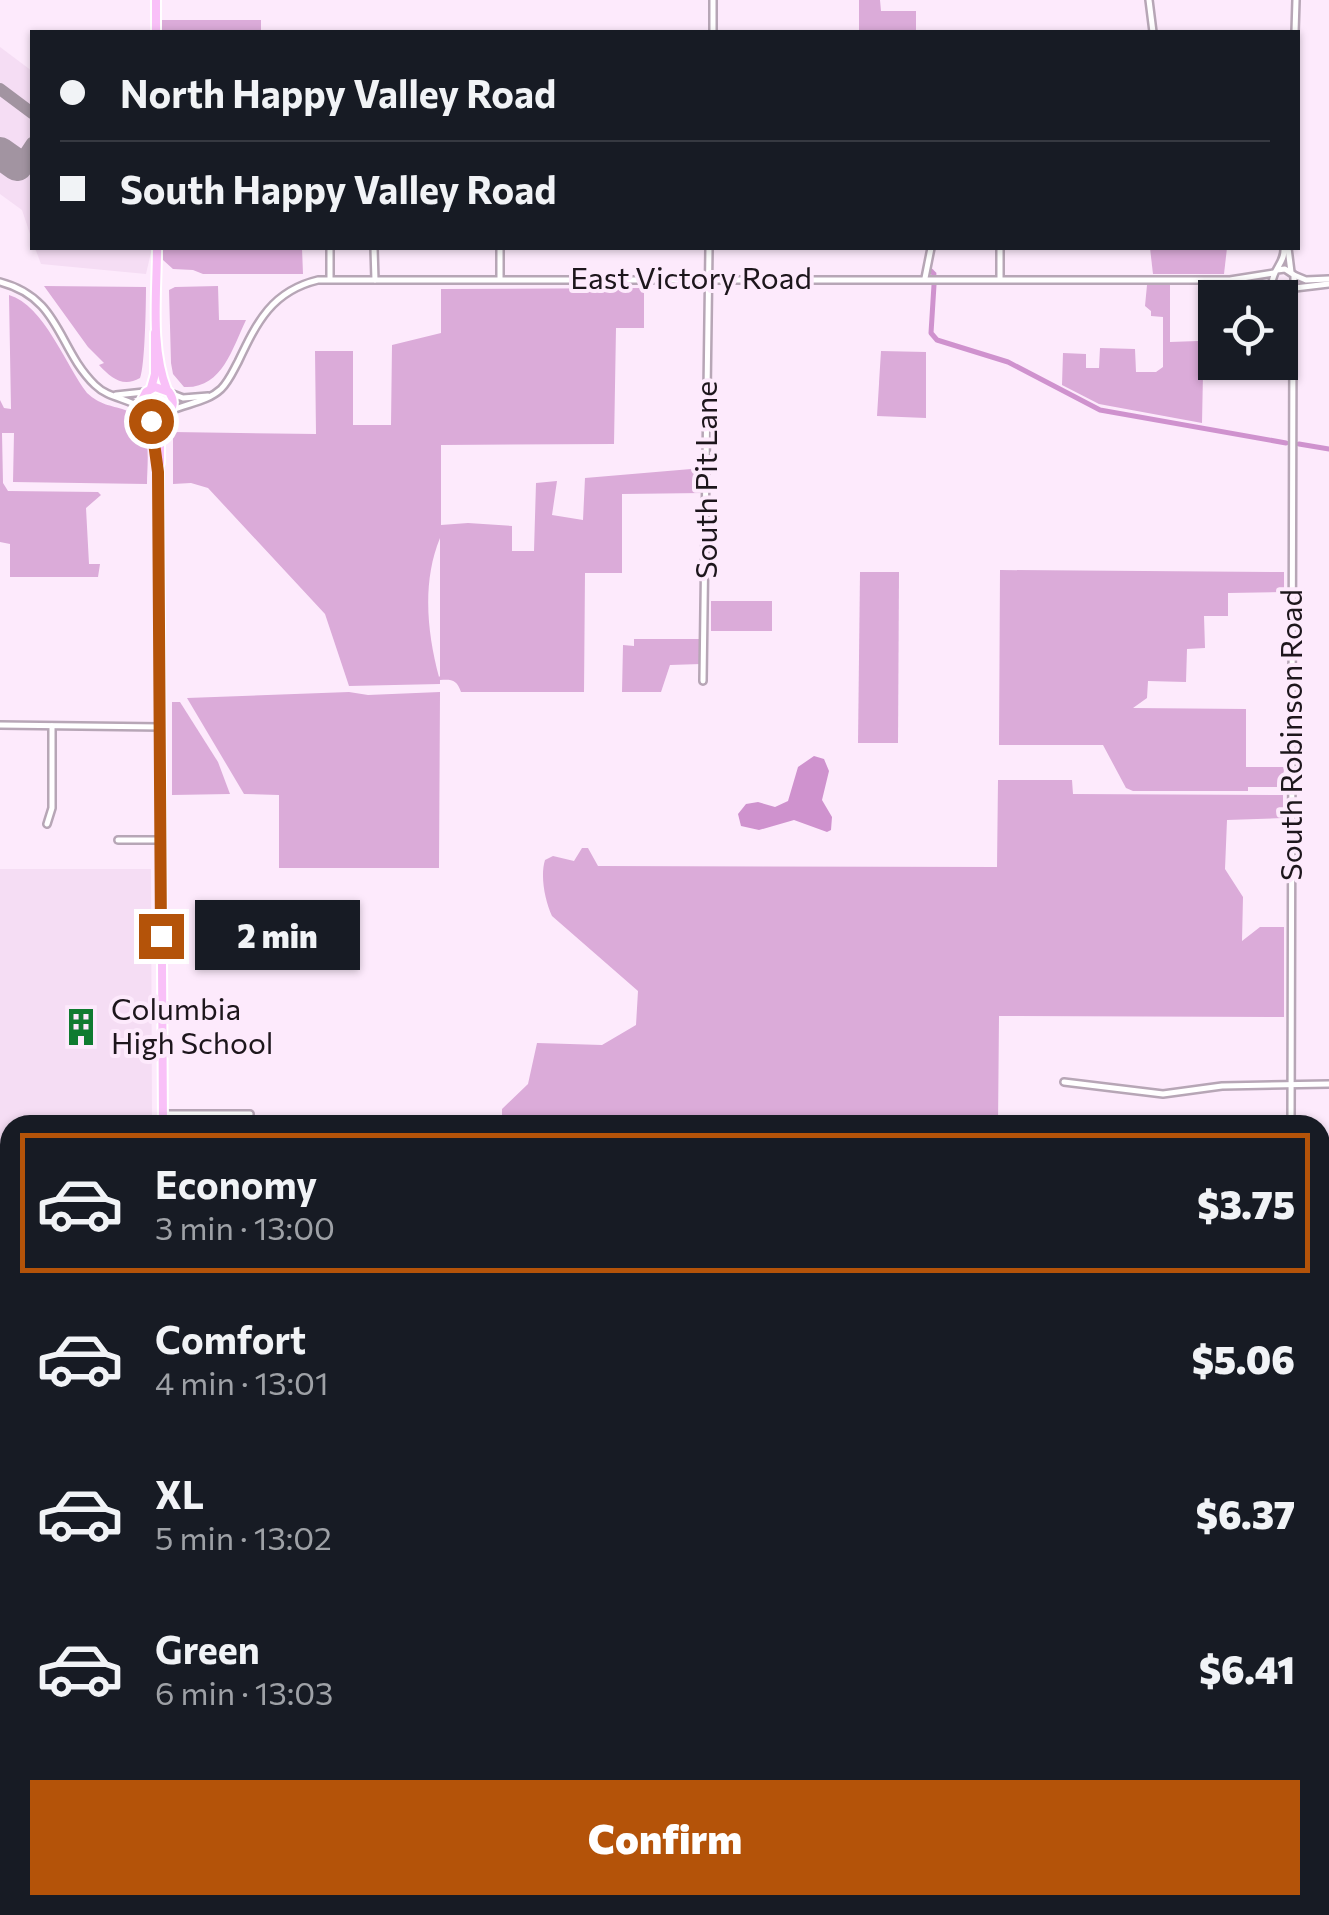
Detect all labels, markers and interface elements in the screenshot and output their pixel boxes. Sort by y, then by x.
text: North Happy Valley Road [120,69,556,116]
text: South Happy Valley Road [120,165,556,212]
street label: East Victory Road [570,258,812,295]
map controls [1198,280,1298,380]
button: locate [1198,280,1298,380]
street label: South Pit Lane [686,381,723,579]
route start [129,399,174,444]
street label: South Robinson Road [1271,589,1308,881]
callout: 2 min [196,901,361,971]
route end [139,914,184,959]
text: 2 min [237,915,318,955]
place label: Columbia High School [111,989,273,1060]
building icon: Columbia High School [60,1006,102,1048]
icon: car [35,1158,125,1248]
text: Economy [155,1160,317,1207]
text: $3.75 [1197,1180,1295,1227]
text: 3 min · 13:00 [155,1207,335,1247]
icon: car [35,1313,125,1403]
text: Comfort [155,1315,306,1362]
text: $5.06 [1192,1335,1295,1382]
text: 4 min · 13:01 [155,1362,329,1402]
icon: car [35,1468,125,1558]
text: XL [155,1470,204,1517]
text: $6.37 [1196,1490,1295,1537]
text: 5 min · 13:02 [155,1517,332,1557]
icon: car [35,1623,125,1713]
text: Green [155,1625,260,1672]
text: $6.41 [1199,1645,1295,1692]
text: 6 min · 13:03 [155,1672,333,1712]
button: Confirm [30,1780,1300,1895]

